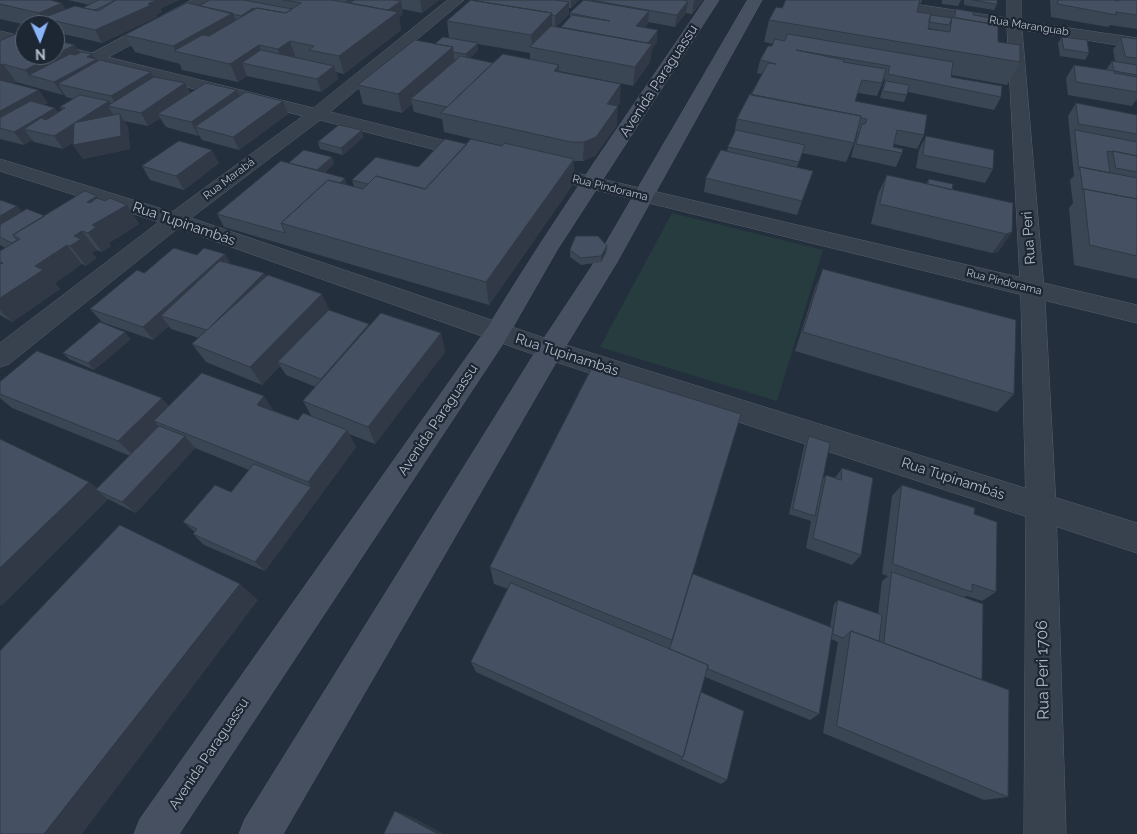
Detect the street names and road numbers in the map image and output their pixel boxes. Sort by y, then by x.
street label: Rua Maranguab [988,13,1070,39]
street label: Avenida Paraguassu [616,22,702,140]
street label: Rua Marabá [201,155,257,203]
street label: Rua Pindorama [571,172,649,204]
street label: Rua Tupinambás [130,199,238,249]
street label: Rua Peri [1019,211,1039,265]
street label: Rua Pindorama [965,266,1043,298]
street label: Rua Tupinambás [513,330,621,380]
street label: Avenida Paraguassu [394,361,482,479]
street label: Rua Tupinambás [899,454,1007,504]
street label: Rua Peri 1706 [1033,620,1053,720]
street label: Avenida Paraguassu [165,695,253,813]

